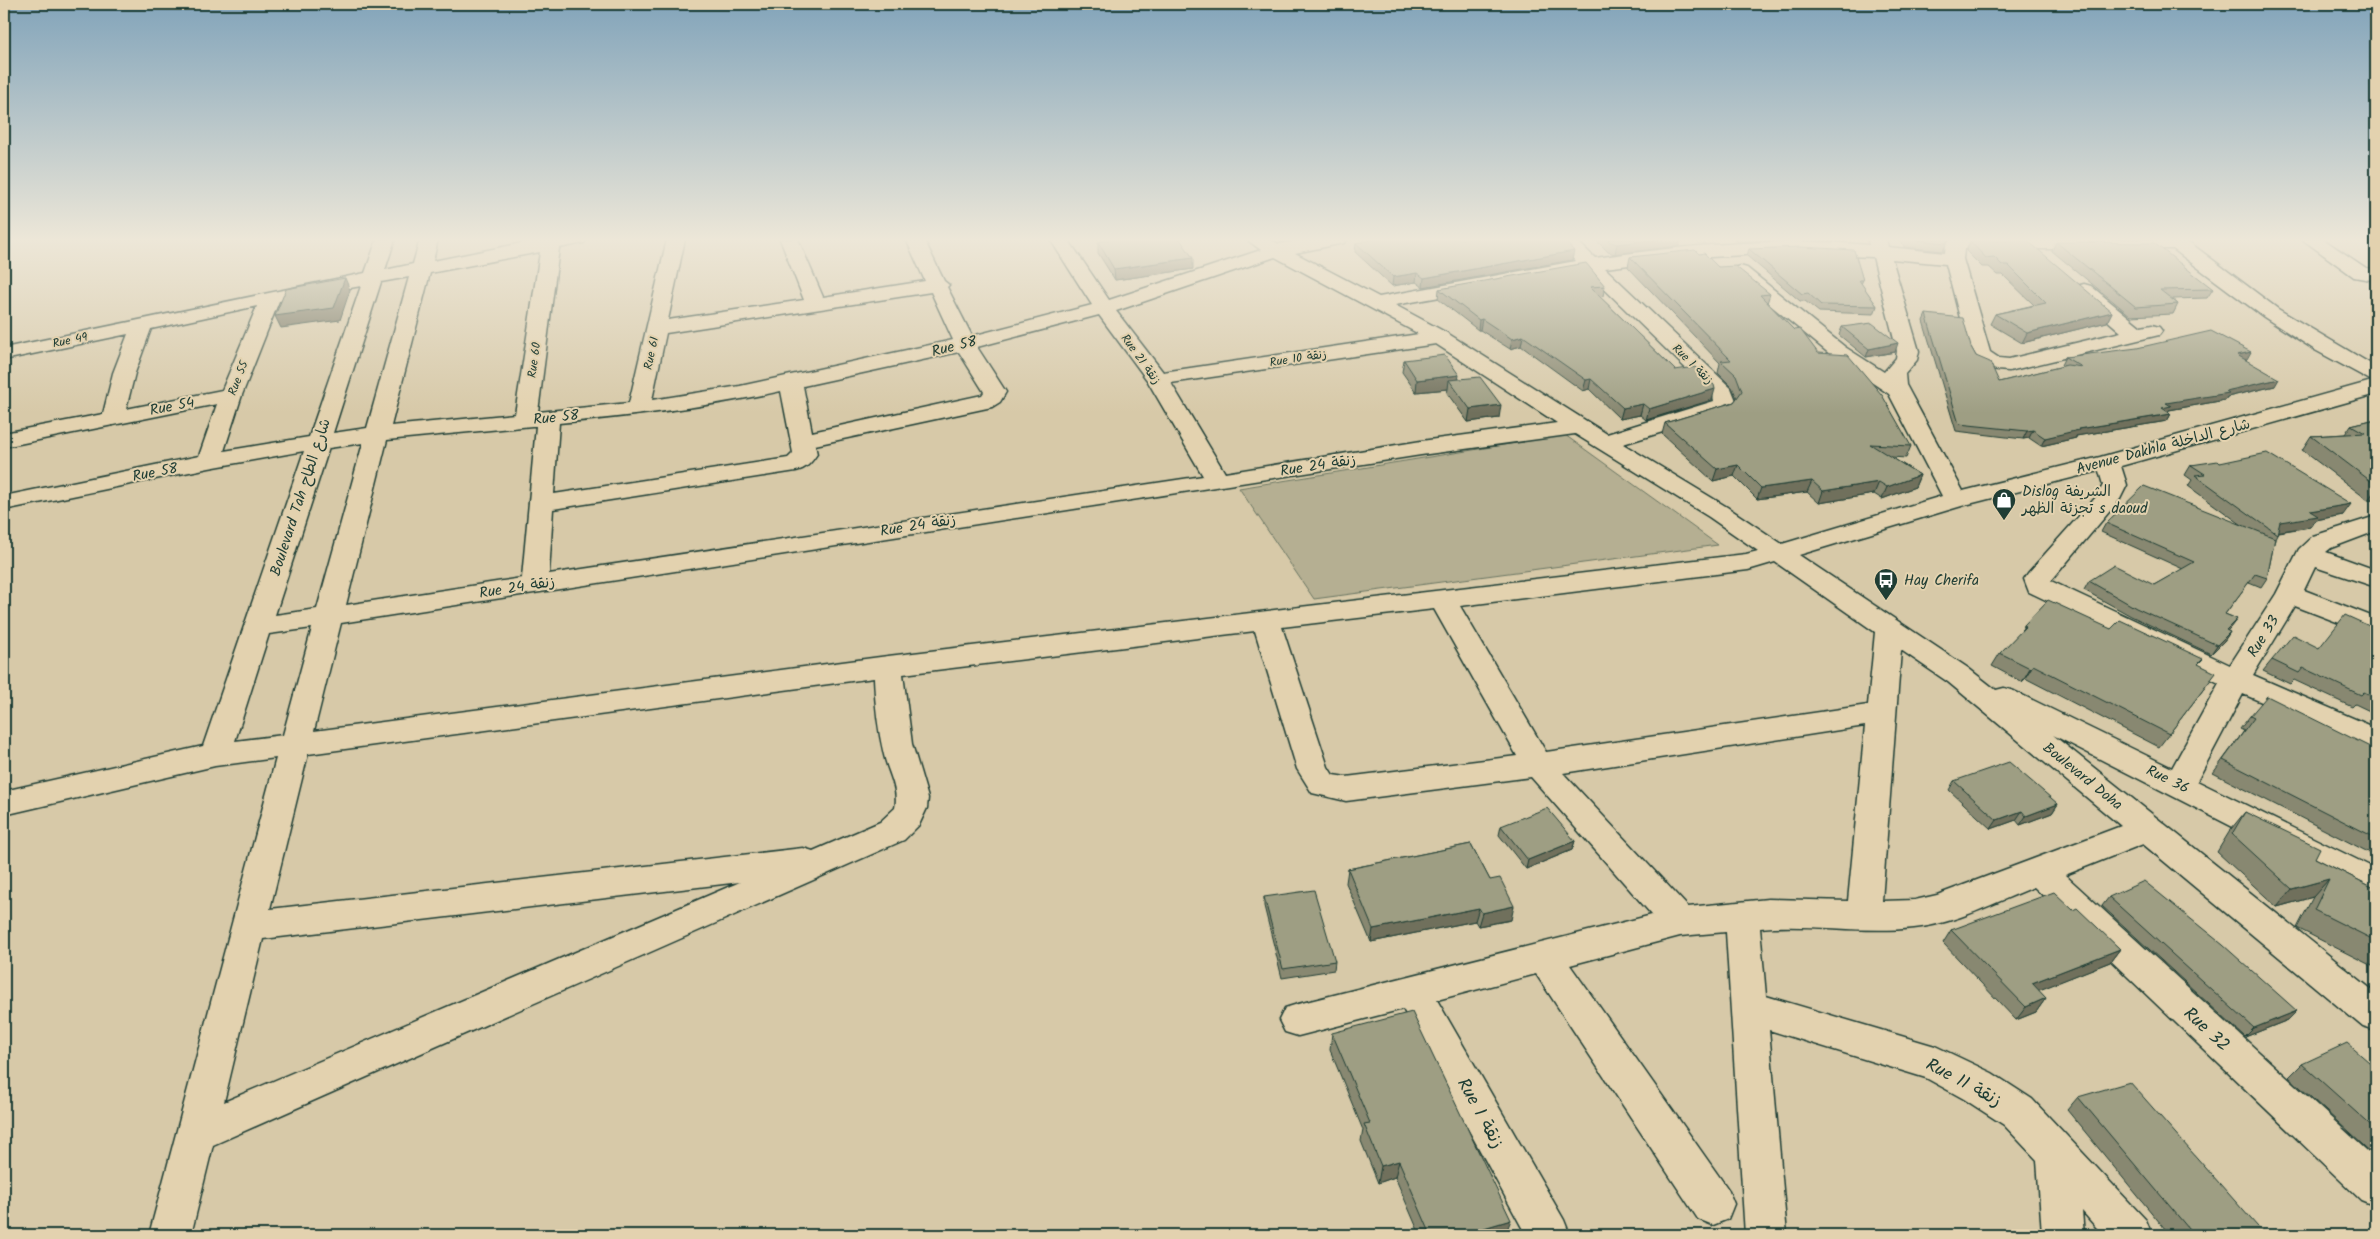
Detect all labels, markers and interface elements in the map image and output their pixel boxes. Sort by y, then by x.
street label: Rue 49 [51,327,90,353]
street label: Rue 58 [929,330,980,364]
street label: Rue 21 زنقة [1116,330,1165,388]
street label: Rue 61 [639,335,664,371]
street label: Rue 1 زنقة [1668,340,1718,389]
street label: Rue 60 [523,341,546,379]
street label: Rue 10 زنقة [1268,345,1328,372]
street label: Rue 55 [223,357,254,398]
street label: Rue 54 [148,391,197,423]
street label: Rue 58 [532,404,581,432]
street label: Avenue Dakhla شارع الداخلة [2074,412,2253,482]
street label: Boulevard Tah شارع الطاح [264,415,338,579]
street label: Rue 24 زنقة [1279,448,1358,484]
street label: Rue 58 [130,457,181,489]
place label: Dislog الشريفة تجزئة الظهر s daoud [2021,480,2148,521]
shop icon: Dislog الشريفة تجزئة الظهر s daoud [1991,487,2017,521]
street label: Rue 24 زنقة [879,508,958,544]
bus stop icon: Hay Cherifa [1873,567,1899,601]
place label: Hay Cherifa [1904,569,1979,593]
street label: Rue 24 زنقة [478,570,557,606]
street label: Rue 33 [2242,610,2286,662]
street label: Boulevard Doha [2037,737,2128,817]
street label: Rue 36 [2142,759,2193,801]
street label: Rue 32 [2176,1001,2236,1060]
street label: Rue 11 زنقة [1920,1051,2007,1116]
street label: Rue 1 زنقة [1448,1073,1511,1154]

